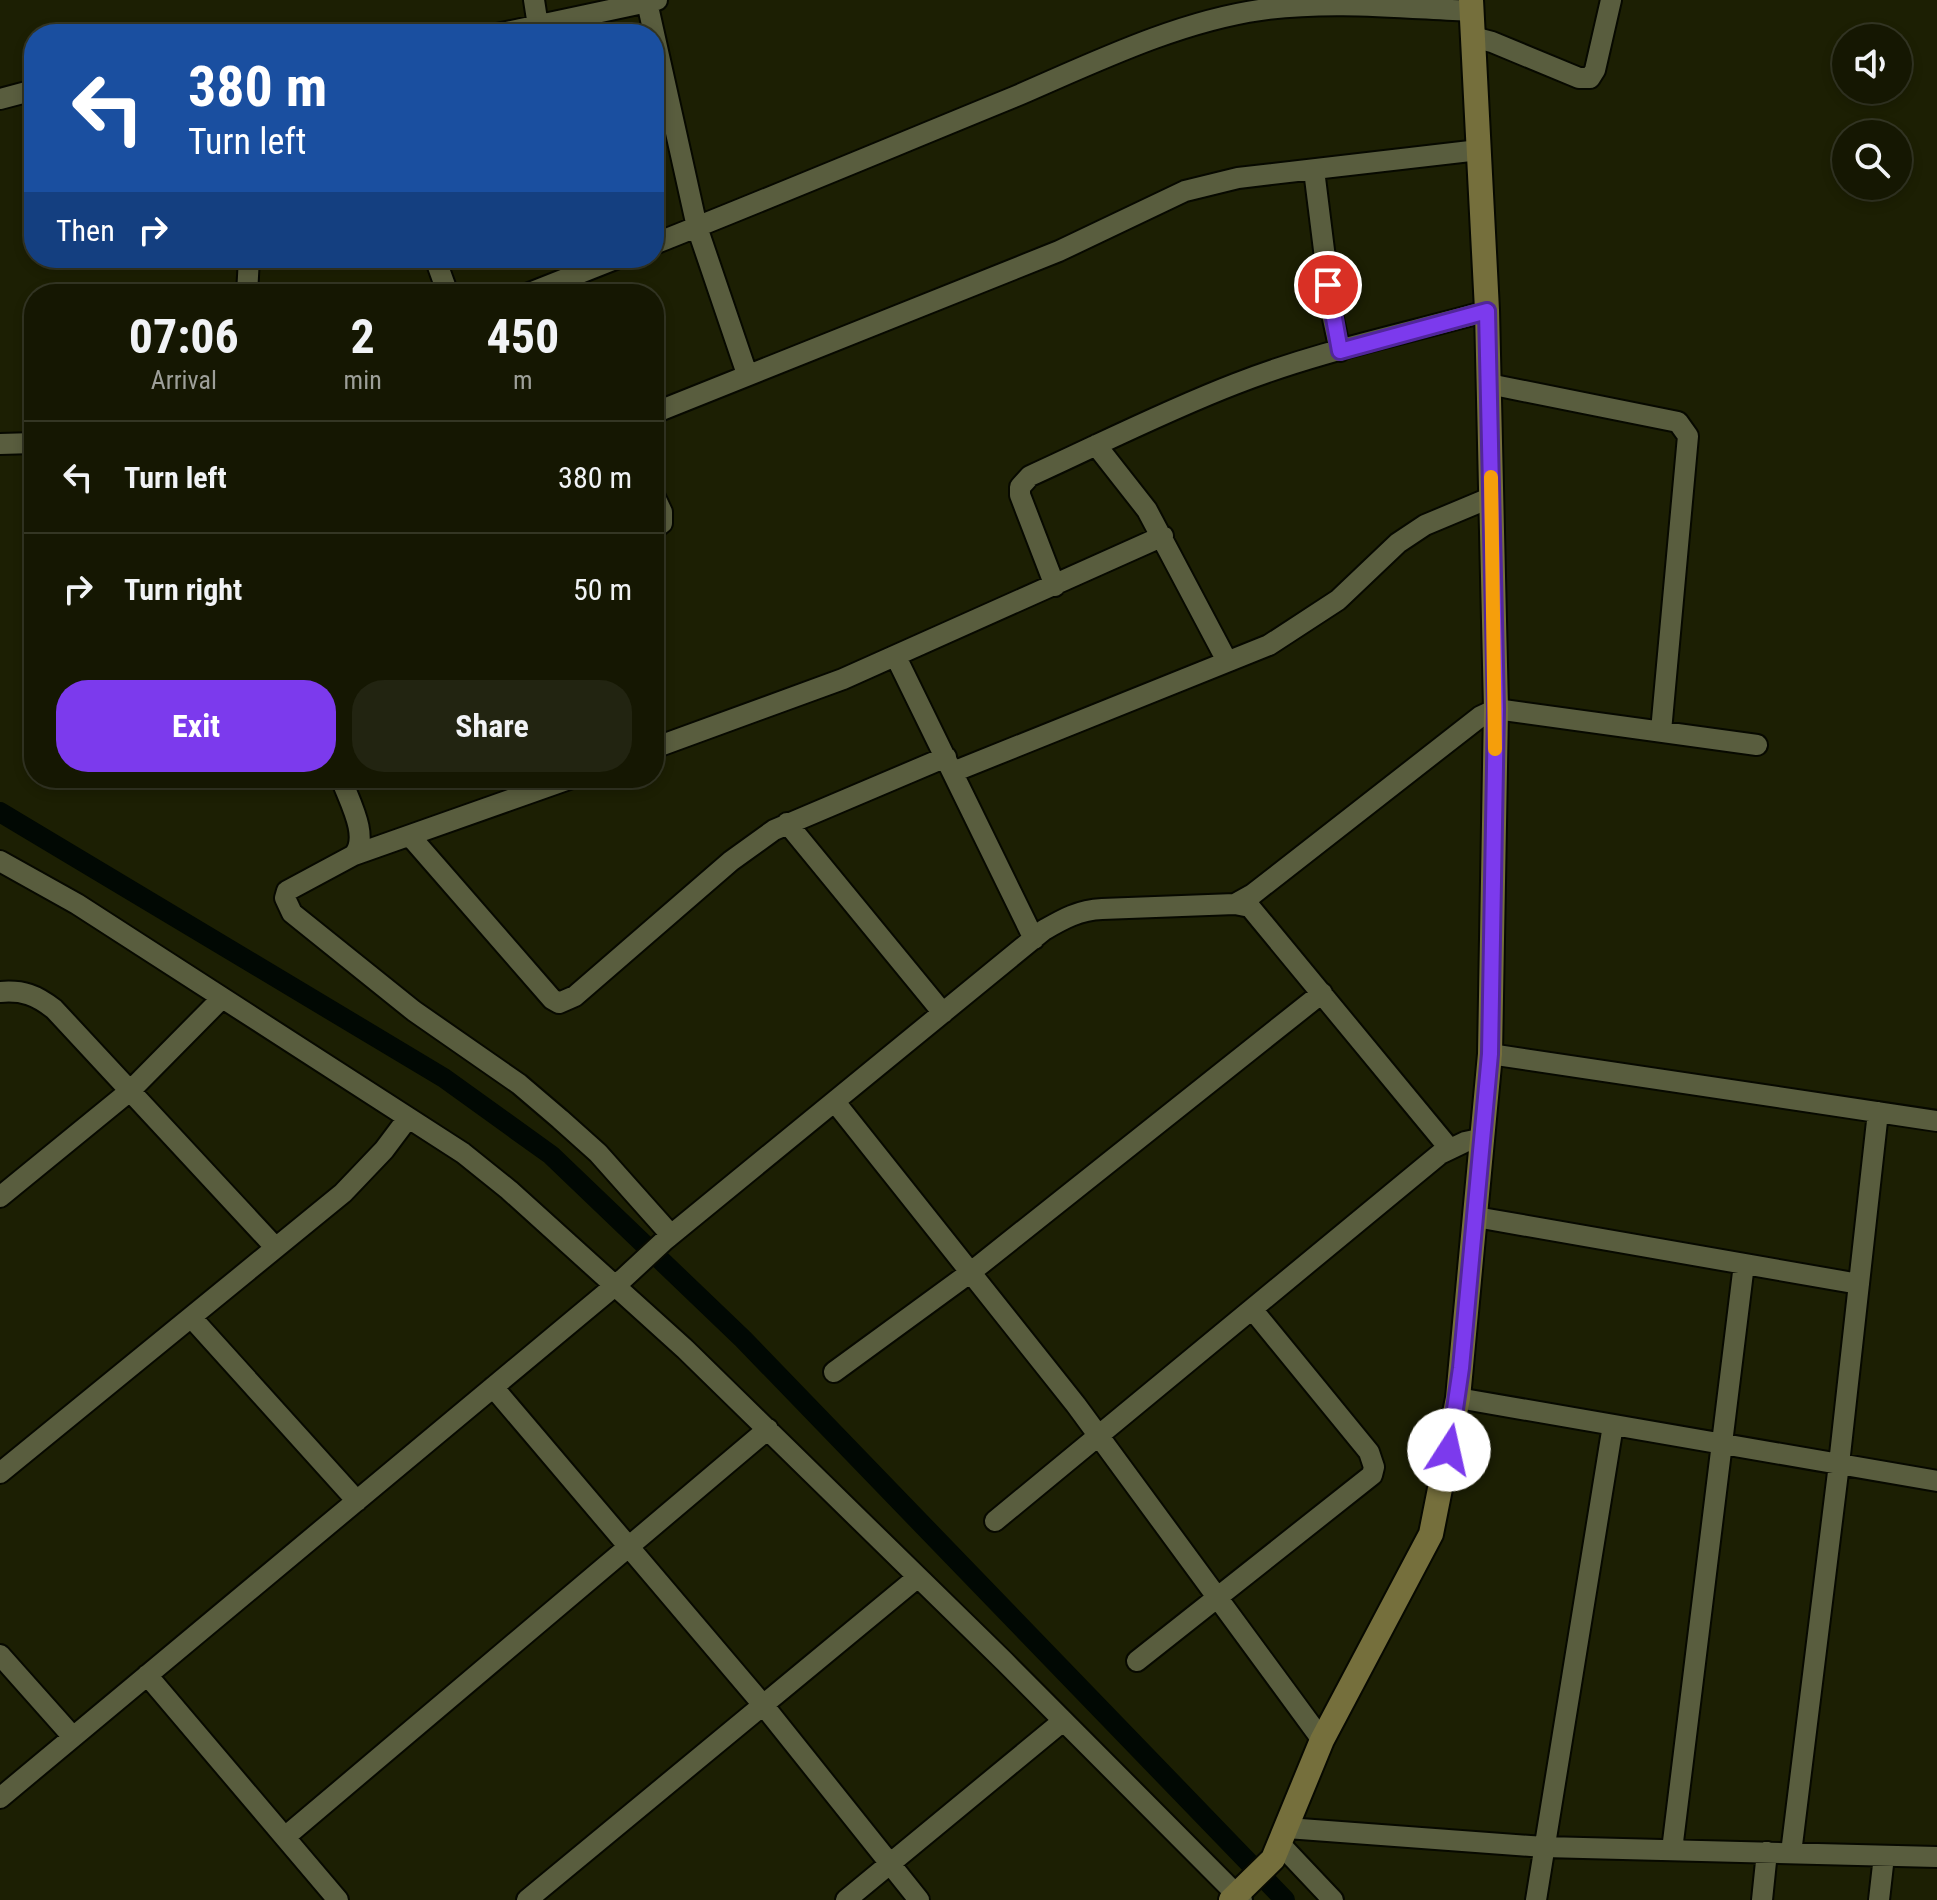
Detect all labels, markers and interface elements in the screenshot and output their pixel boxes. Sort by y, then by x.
map controls [1832,24,1912,200]
button: sound [1832,24,1912,104]
text: 380 m [188,54,327,120]
icon: left [56,56,160,160]
button: search [1832,120,1912,200]
text: Turn left [188,121,306,163]
icon: right [131,208,175,252]
text: Then [56,213,115,248]
pin [1294,251,1362,319]
icon: arrive [1306,263,1350,307]
text: 07:06 [129,308,239,365]
text: 2 [351,308,375,365]
text: 450 [486,308,559,365]
text: Arrival [151,365,217,395]
text: min [344,365,382,395]
text: m [513,365,533,395]
icon: left [56,455,100,499]
text: Turn left [124,460,227,495]
text: 380 m [558,460,632,495]
icon: right [56,567,100,611]
text: Turn right [124,572,242,607]
text: 50 m [573,572,632,607]
button: Exit [56,680,336,772]
button: Share [352,680,632,772]
position arrow [1407,1408,1491,1492]

